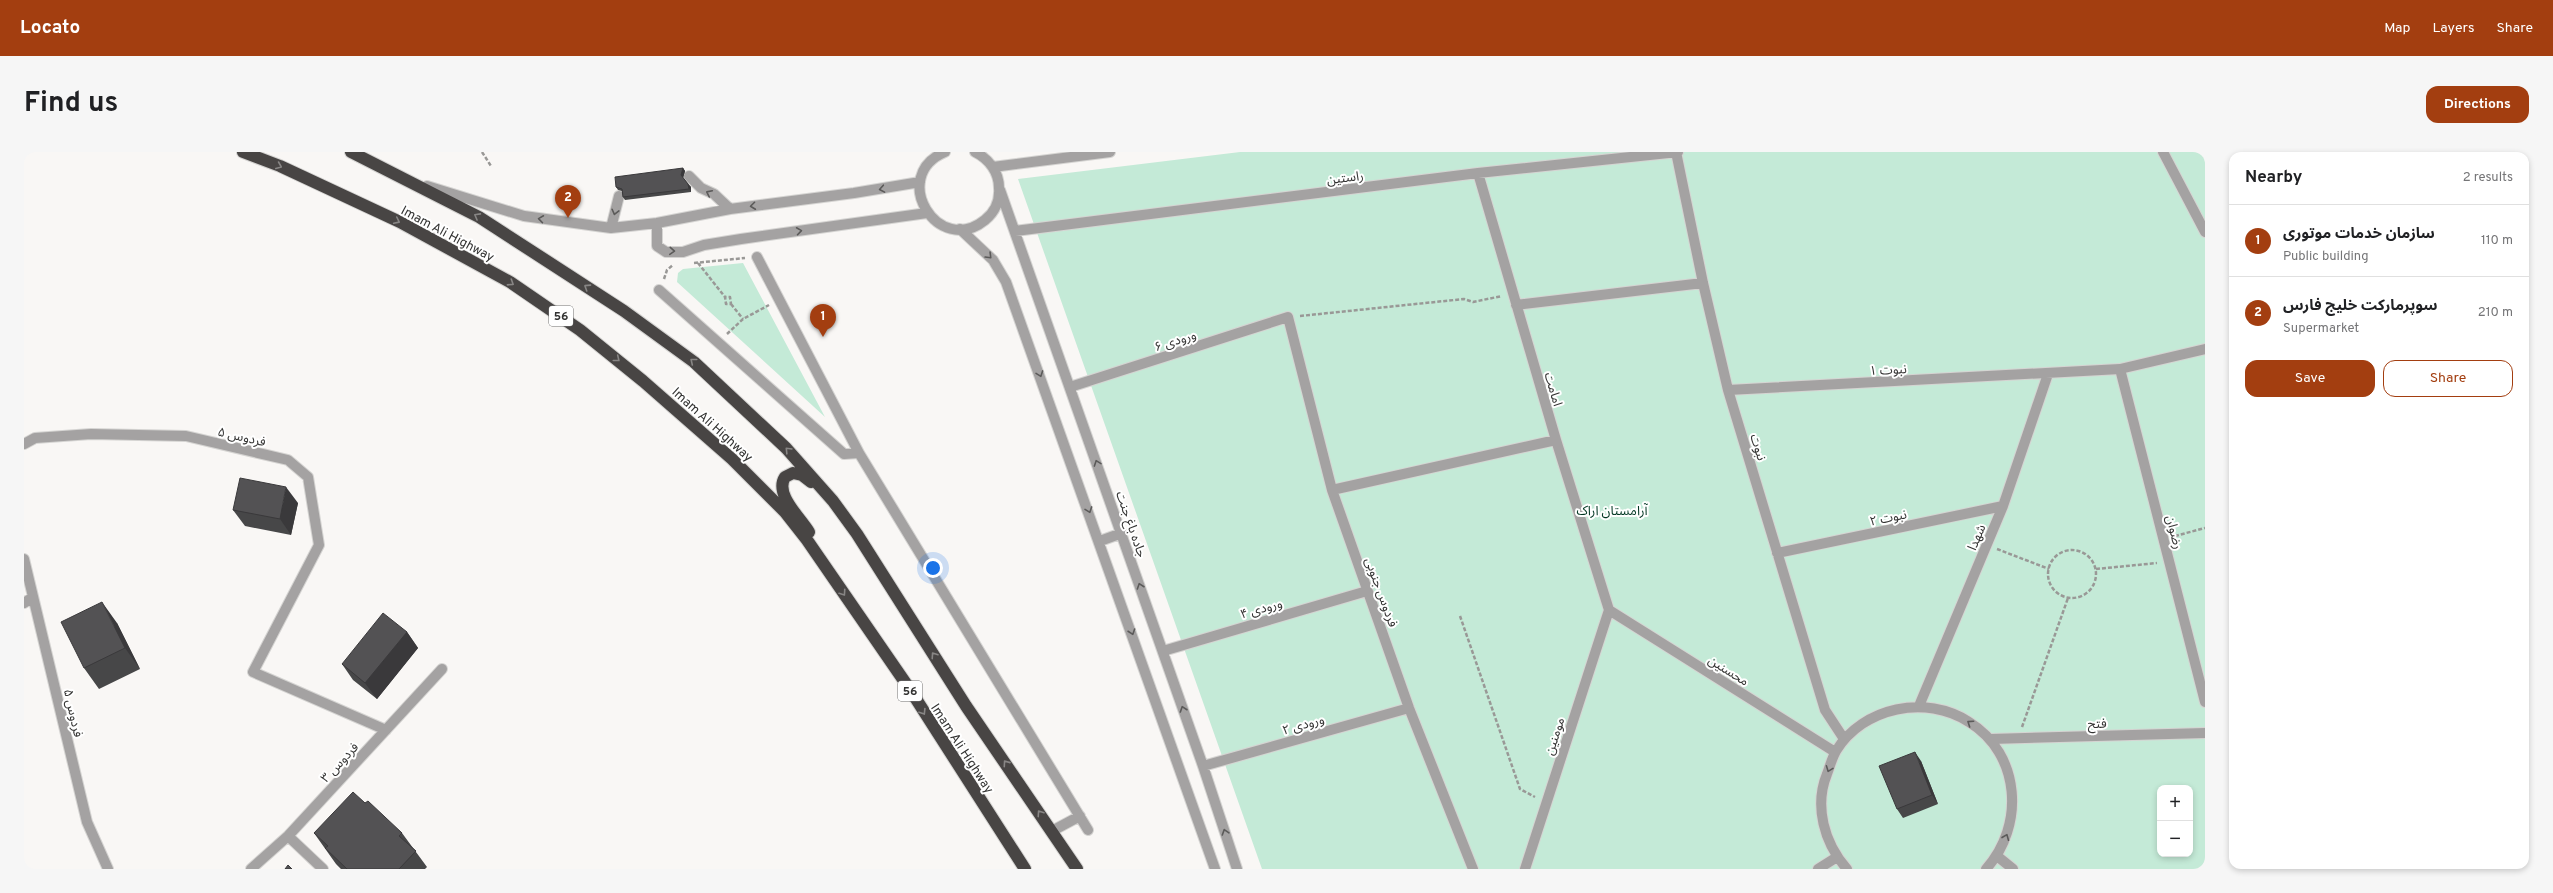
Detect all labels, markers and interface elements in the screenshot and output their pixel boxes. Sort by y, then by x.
text: Locato [20,16,80,40]
text: Map [2384,20,2410,37]
text: Layers [2432,20,2474,37]
text: Share [2496,20,2533,37]
text: Find us [24,86,118,122]
button: Directions [2426,86,2529,123]
one-way arrow [275,161,283,169]
text: Nearby [2245,167,2302,189]
street label: راستین [1326,169,1365,189]
text: 2 results [2463,170,2513,186]
one-way arrow [879,184,885,192]
pin: 2 [555,185,581,218]
one-way arrow [706,190,713,198]
one-way arrow [750,201,756,210]
street label: Imam Ali Highway [398,203,497,266]
one-way arrow [611,208,620,215]
one-way arrow [474,214,481,221]
one-way arrow [538,214,544,223]
one-way arrow [393,216,401,224]
text: سازمان خدمات موتوری [2283,225,2435,244]
one-way arrow [796,227,802,236]
text: 1 [2255,233,2261,249]
text: 110 m [2481,233,2513,249]
one-way arrow [669,247,675,256]
text: Public building [2283,249,2369,265]
one-way arrow [984,251,992,259]
one-way arrow [507,278,514,285]
one-way arrow [584,284,591,291]
text: سوپرمارکت خلیج فارس [2283,297,2438,316]
pin: 1 [810,304,836,337]
text: 2 [2254,305,2262,321]
text: 210 m [2478,305,2513,321]
road number: 56 [549,306,573,326]
text: Supermarket [2283,321,2359,337]
street label: ورودی ۶ [1153,328,1199,356]
one-way arrow [612,355,619,362]
one-way arrow [691,359,698,366]
button: Save [2245,360,2375,397]
button: Share [2383,360,2513,397]
street label: نبوت ۱ [1869,362,1907,380]
one-way arrow [1035,371,1043,378]
street label: امامت [1540,371,1565,408]
street label: Imam Ali Highway [668,385,756,466]
street label: فردوس ۵ [216,425,267,451]
street label: نبوت [1745,432,1769,463]
one-way arrow [785,447,793,455]
one-way arrow [1093,460,1102,467]
street label: جاده باغ جنت [1110,489,1149,561]
park label: آرامستان اراک [1576,503,1649,520]
one-way arrow [1084,506,1092,513]
street label: نبوت ۲ [1868,507,1908,531]
street label: رضوان [2161,514,2185,551]
street label: شهدا [1965,522,1990,553]
street label: فردوس جنوبی [1360,556,1400,630]
your location [923,558,943,578]
one-way arrow [1137,583,1145,590]
one-way arrow [838,588,845,595]
street label: ورودی ۴ [1239,596,1285,624]
one-way arrow [1127,629,1136,636]
one-way arrow [931,652,939,659]
street label: محسنین [1705,653,1751,690]
road number: 56 [898,681,922,701]
street label: فردوس ۵ [59,688,85,739]
street label: Imam Ali Highway [926,701,996,797]
one-way arrow [1180,705,1188,712]
one-way arrow [919,708,926,715]
street label: ورودی ۲ [1281,712,1327,740]
street label: مومنین [1542,716,1570,757]
street label: فتح [2087,717,2107,734]
one-way arrow [1967,721,1974,728]
street label: فردوس ۳ [318,740,363,787]
one-way arrow [1003,760,1011,767]
one-way arrow [1825,765,1833,772]
map controls [2157,785,2193,857]
button: + [2157,785,2193,821]
one-way arrow [1037,810,1045,817]
button: − [2157,821,2193,857]
one-way arrow [1221,829,1230,836]
one-way arrow [2002,833,2010,840]

